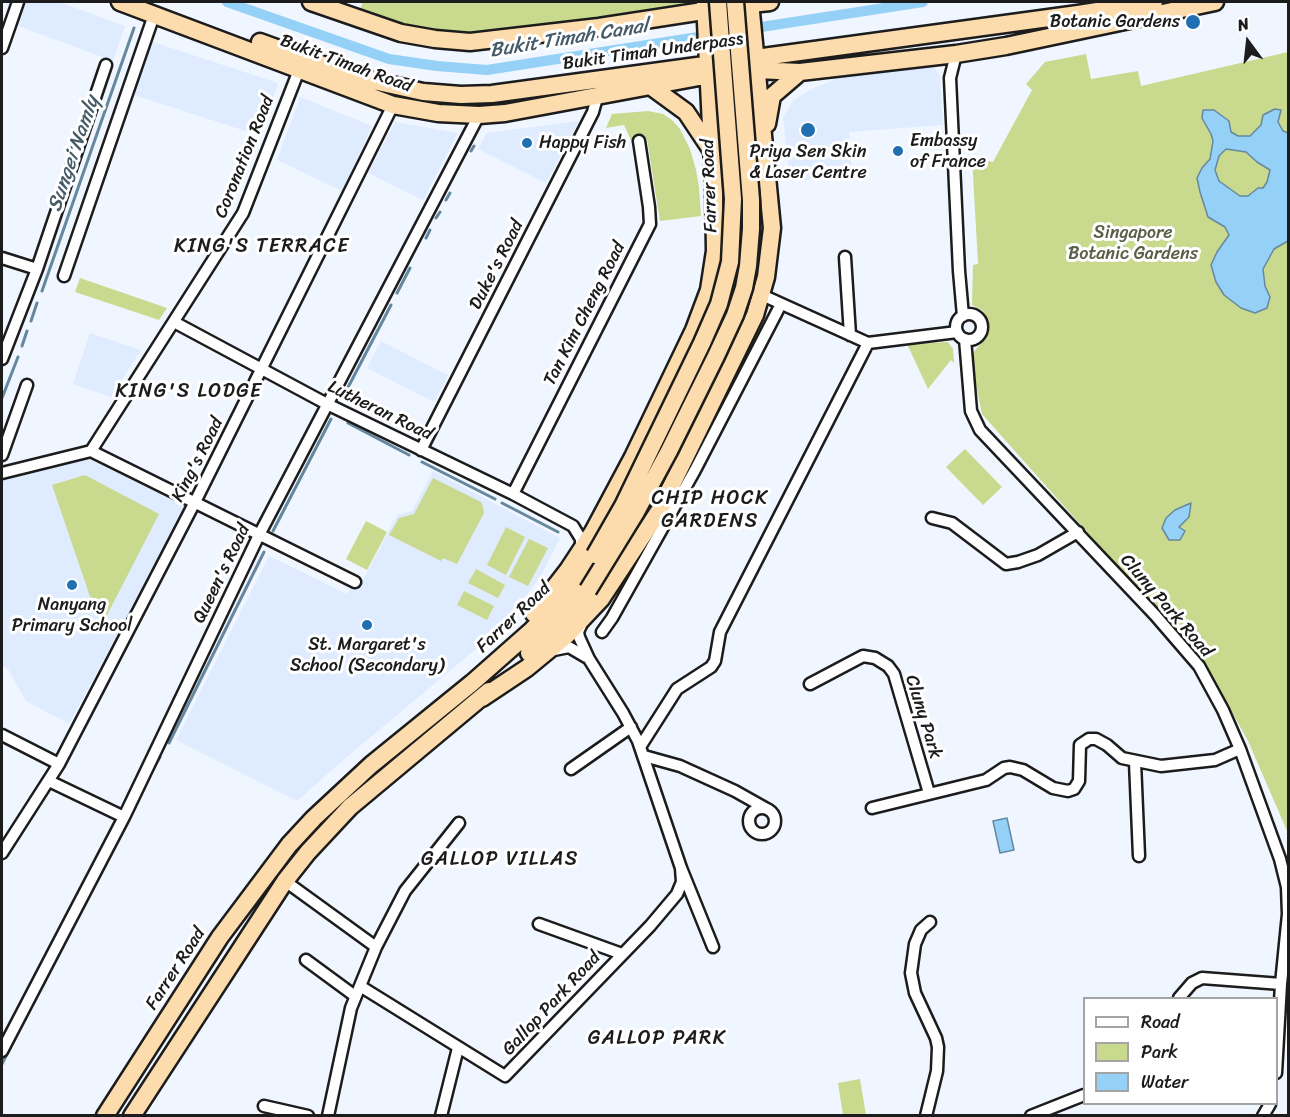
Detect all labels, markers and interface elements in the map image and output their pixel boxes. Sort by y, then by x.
text: N [1234,9,1252,40]
place label: Botanic Gardens [1050,11,1180,33]
north arrow [1218,12,1278,72]
marker: Botanic Gardens [1184,13,1202,31]
water label: Bukit Timah Canal [488,15,650,63]
street label: Bukit Timah Underpass [561,29,745,75]
street label: Bukit Timah Road [277,30,415,98]
water label: Sungei Namly [43,93,105,215]
street label: Coronation Road [211,93,279,221]
marker: Priya Sen Skin & Laser Centre [799,121,817,139]
place label: Embassy of France [910,130,986,172]
place label: Happy Fish [539,132,626,154]
marker: Happy Fish [520,136,534,150]
street label: Farrer Road [698,139,722,233]
place label: Priya Sen Skin & Laser Centre [749,141,867,184]
marker: Embassy of France [891,144,905,158]
street label: Duke's Road [465,217,529,313]
park label: Singapore Botanic Gardens [1068,222,1198,264]
district label: KING'S TERRACE [174,235,350,259]
street label: Tan Kim Cheng Road [539,239,631,389]
street label: Lutheran Road [324,376,436,446]
district label: KING'S LODGE [115,380,263,404]
street label: King's Road [167,414,229,506]
district label: CHIP HOCK GARDENS [652,487,768,534]
street label: Queen's Road [189,521,255,627]
street label: Cluny Park Road [1115,550,1217,662]
marker: Nanyang Primary School [65,578,79,592]
street label: Farrer Road [472,578,556,658]
place label: Nanyang Primary School [12,594,132,636]
marker: St. Margaret's School (Secondary) [360,618,374,632]
place label: St. Margaret's School (Secondary) [290,634,444,676]
street label: Cluny Park [900,672,946,762]
district label: GALLOP VILLAS [421,848,579,872]
street label: Farrer Road [141,924,211,1014]
street label: Gallop Park Road [498,948,606,1060]
legend [1083,997,1278,1105]
text: Road [1141,1006,1180,1038]
district label: GALLOP PARK [588,1027,726,1051]
text: Park [1141,1036,1178,1068]
text: Water [1141,1066,1188,1098]

